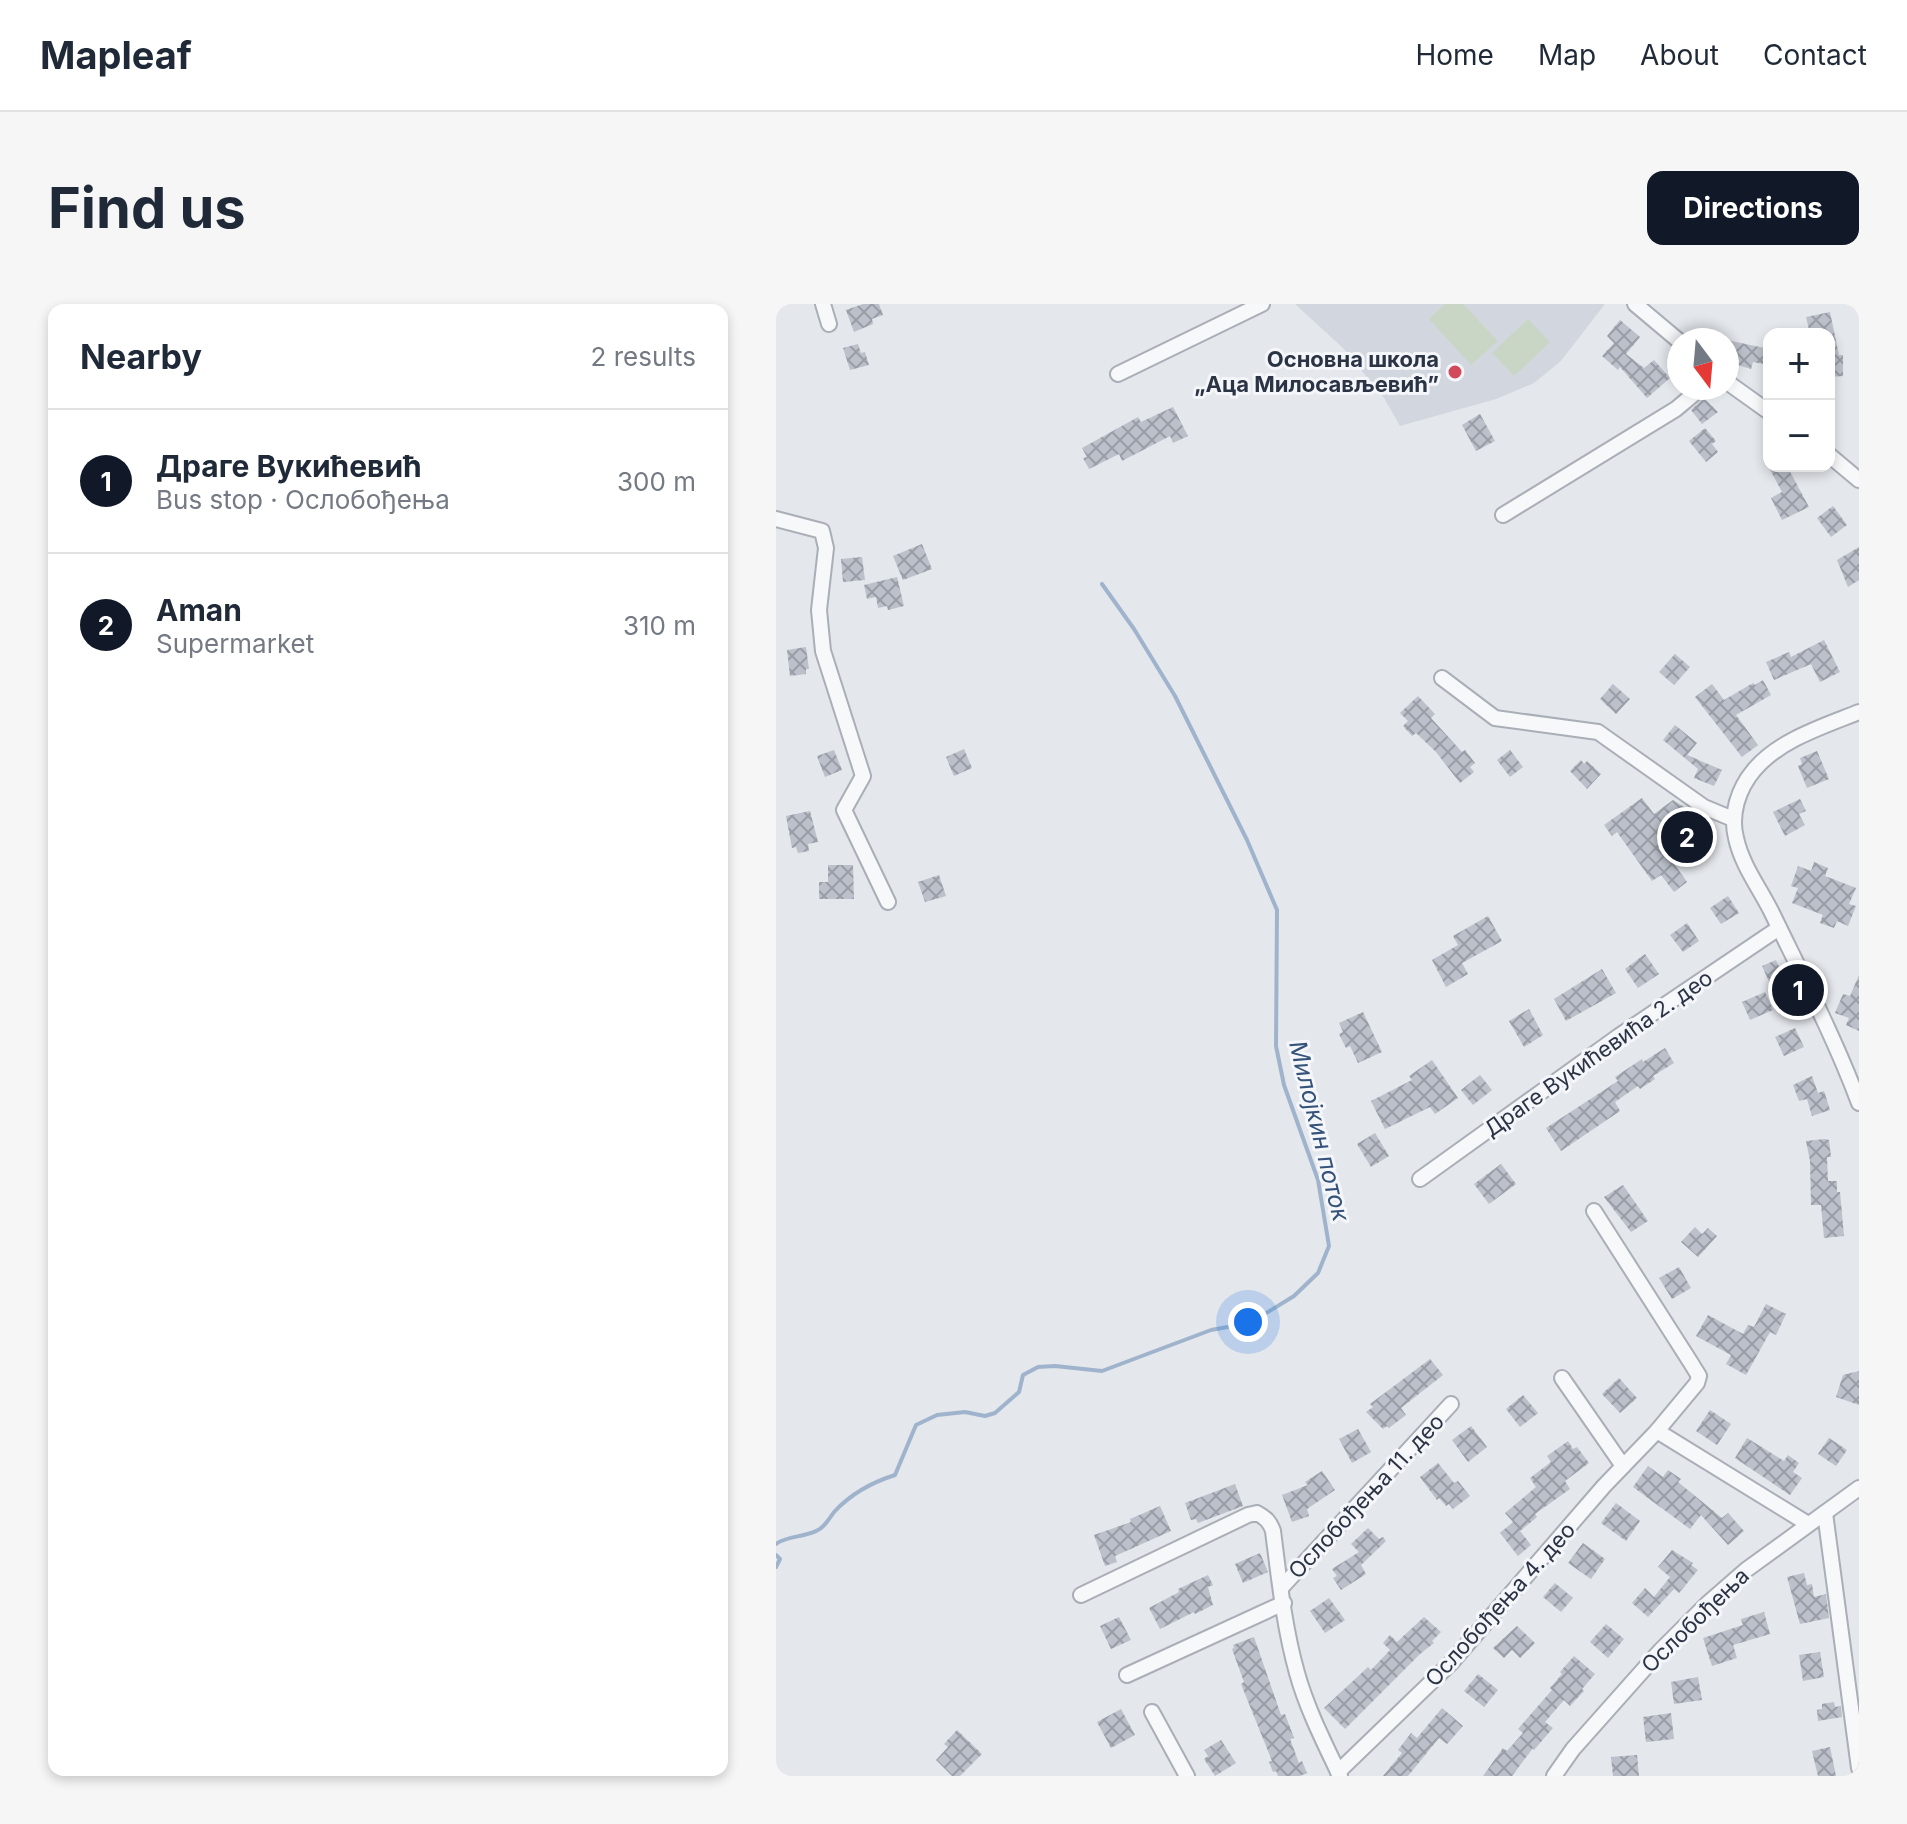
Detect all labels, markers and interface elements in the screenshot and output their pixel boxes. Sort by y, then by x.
text: Mapleaf [40,32,192,78]
text: Home [1415,38,1494,72]
text: Map [1538,38,1596,72]
text: About [1640,38,1719,72]
text: Contact [1763,38,1867,72]
button: Directions [1647,171,1859,245]
text: Find us [48,174,246,242]
north arrow [1667,328,1739,400]
map controls [1763,328,1835,472]
button: + [1763,328,1835,400]
text: Nearby [80,336,202,377]
text: 2 results [591,341,696,372]
place label: Основна школа „Аца Милосављевић” [1194,346,1439,397]
marker: Основна школа „Аца Милосављевић” [1446,363,1464,381]
button: − [1763,400,1835,472]
text: Драге Вукићевић [156,448,422,484]
text: 1 [100,466,112,497]
text: 300 m [617,466,696,497]
text: Bus stop · Ослобођења [156,484,450,515]
text: Aman [156,592,242,628]
text: 2 [98,610,114,641]
text: 310 m [623,610,696,641]
text: Supermarket [156,628,314,659]
pin: 2 [1661,807,1713,867]
pin: 1 [1772,960,1824,1020]
street label: Драге Вукићевића 2. део [1479,964,1717,1142]
water label: Милојкин поток [1283,1038,1356,1225]
your location [1228,1302,1268,1342]
street label: Ослобођења 11. део [1283,1408,1449,1584]
street label: Ослобођења 4. део [1420,1517,1580,1691]
street label: Ослобођења [1636,1562,1754,1678]

